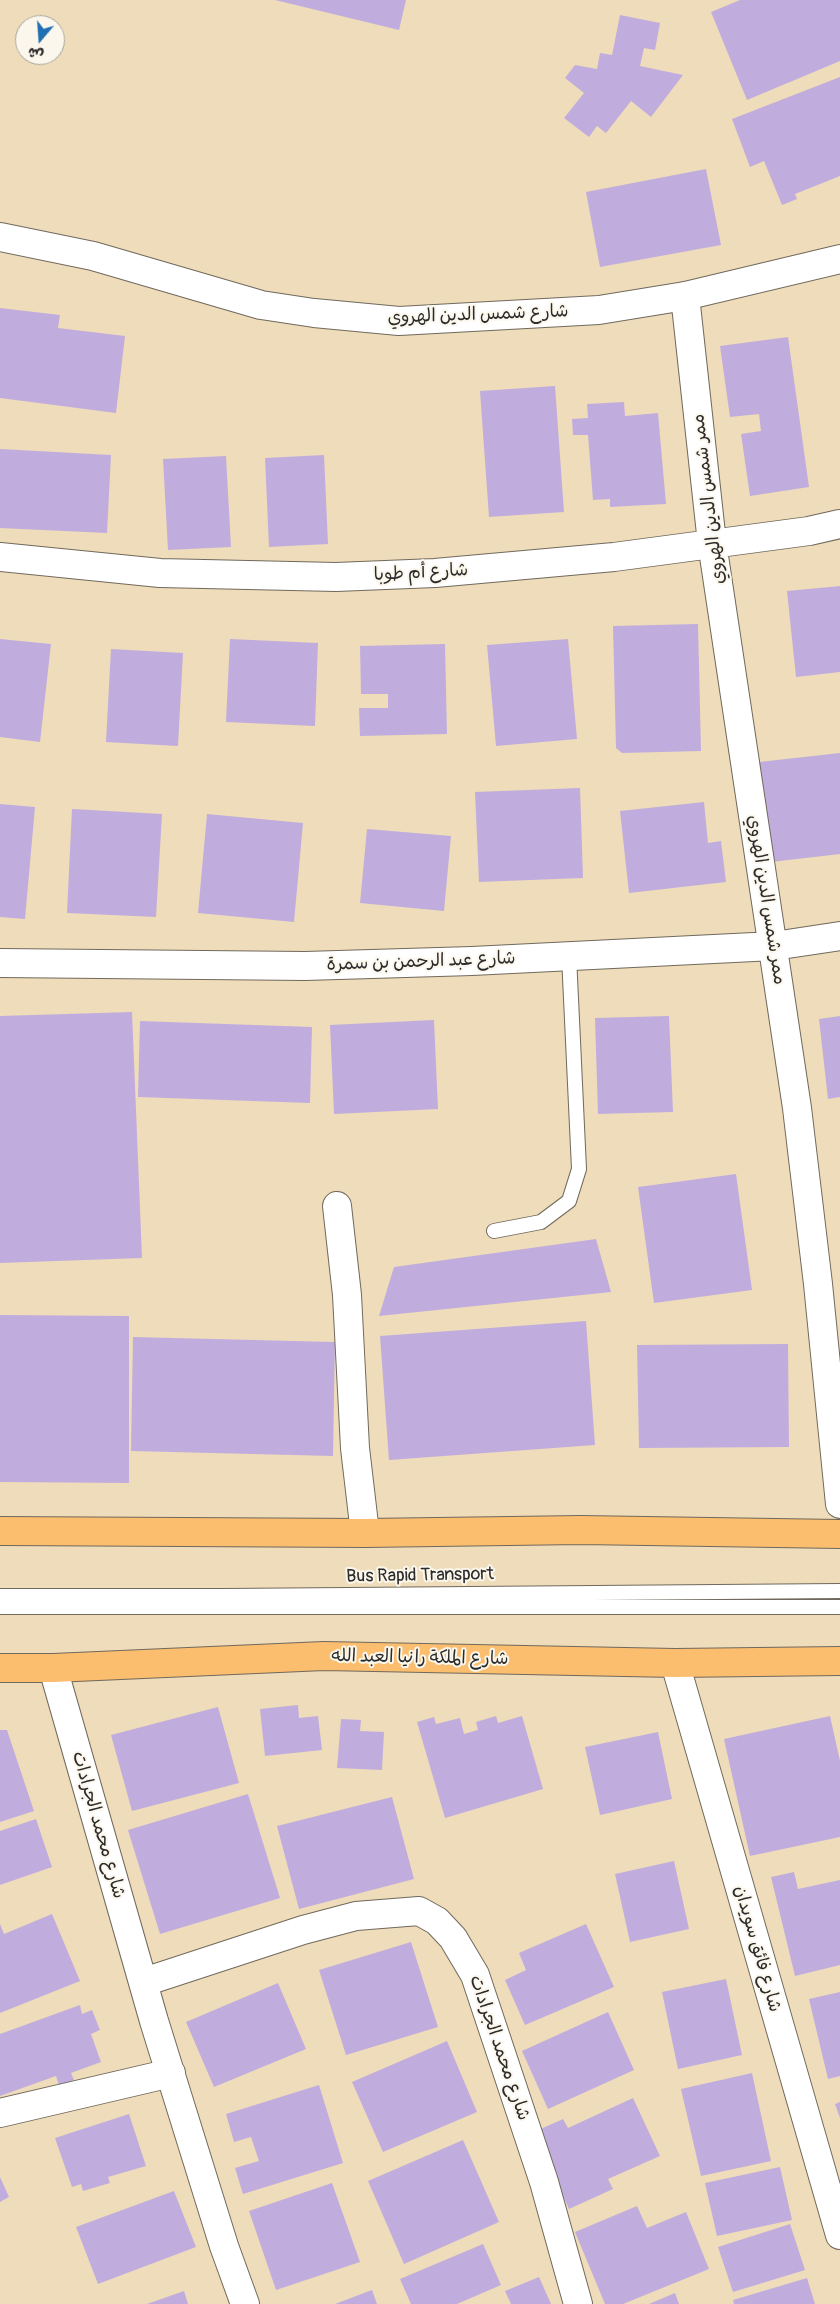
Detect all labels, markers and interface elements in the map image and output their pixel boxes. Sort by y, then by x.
north arrow [15,15,65,65]
text: ش [26,43,45,64]
street label: شارع شمس الدين الهروي [387,301,569,329]
street label: ممر شمس الدين الهروي [688,413,730,585]
street label: شارع أم طوبا [373,560,469,586]
street label: ممر شمس الدين الهروي [742,814,790,986]
street label: شارع عبد الرحمن بن سمرة [326,948,516,976]
street label: Bus Rapid Transport [346,1564,494,1588]
street label: شارع الملكة رانيا العبد الله [331,1646,509,1670]
street label: شارع محمد الجرادات [67,1749,129,1901]
street label: شارع فائق سويدان [729,1883,785,2015]
street label: شارع محمد الجرادات [464,1973,534,2123]

